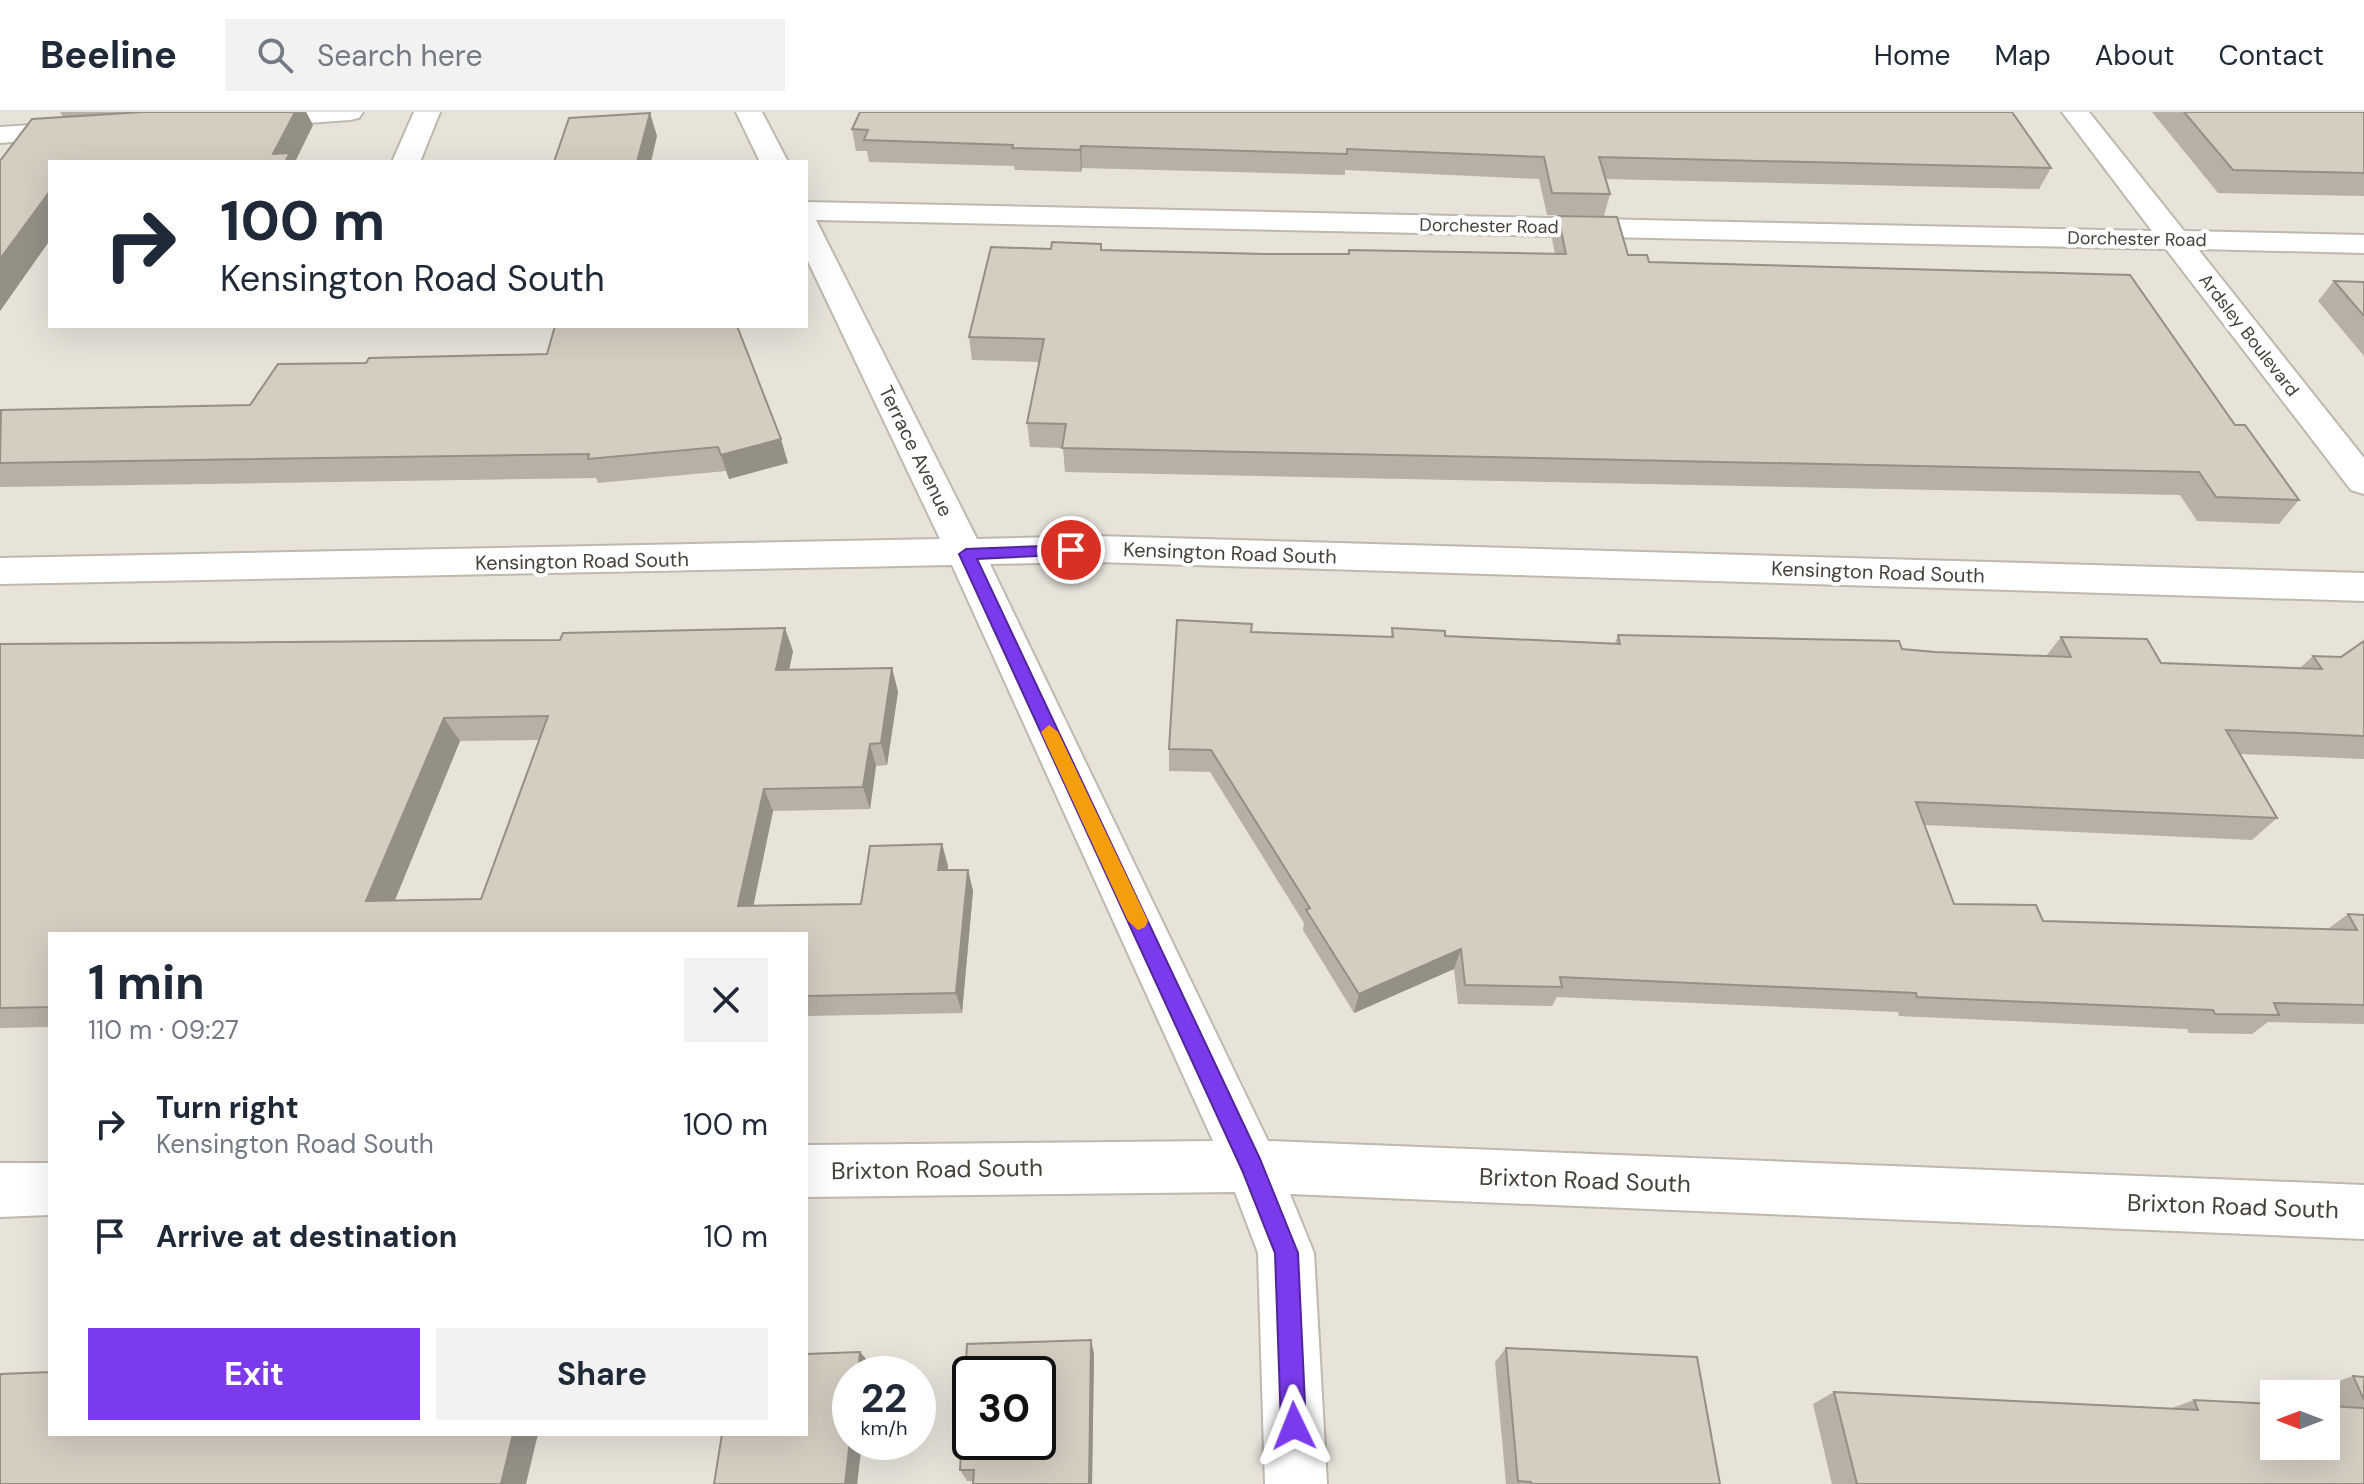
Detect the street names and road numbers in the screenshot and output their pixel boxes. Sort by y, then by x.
street label: Dorchester Road [1419,213,1559,239]
street label: Dorchester Road [2067,226,2207,252]
street label: Ardsley Boulevard [2194,269,2304,401]
street label: Terrace Avenue [873,381,959,521]
street label: Kensington Road South [1123,536,1337,570]
street label: Kensington Road South [475,546,689,576]
street label: Kensington Road South [1771,555,1985,589]
street label: Brixton Road South [831,1152,1043,1186]
street label: Brixton Road South [1479,1161,1691,1199]
street label: Brixton Road South [2127,1187,2339,1225]

